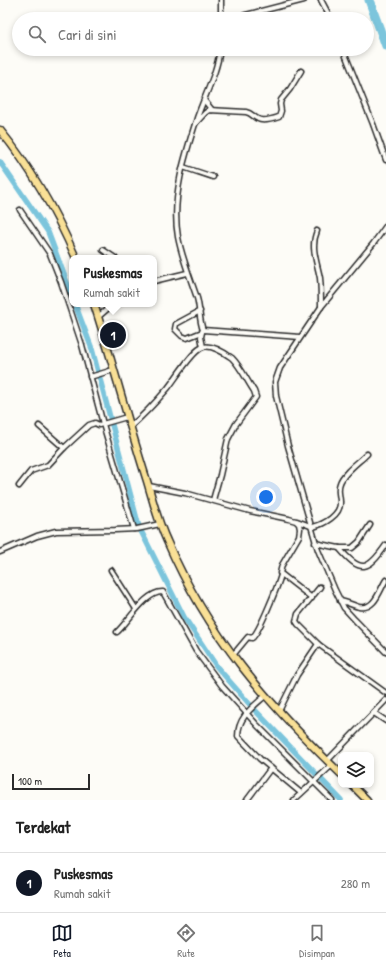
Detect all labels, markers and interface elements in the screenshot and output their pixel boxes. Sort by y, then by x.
search box [12,12,374,56]
icon: search [26,23,48,45]
text: Cari di sini [58,24,117,45]
popup [69,255,157,307]
text: Puskesmas [84,262,142,283]
text: Rumah sakit [84,283,140,301]
pin: 1 [100,320,126,350]
your location [256,487,276,507]
map controls [338,752,374,788]
button: layers [338,752,374,788]
scale bar [12,772,90,791]
text: 100 m [18,774,42,788]
text: Terdekat [16,815,70,838]
text: Puskesmas [54,863,113,884]
text: 1 [27,874,31,892]
text: 280 m [341,874,370,892]
text: Rumah sakit [54,884,110,902]
tab: Peta [51,922,73,960]
tab: Rute [175,922,197,960]
tab: Disimpan [299,922,335,960]

